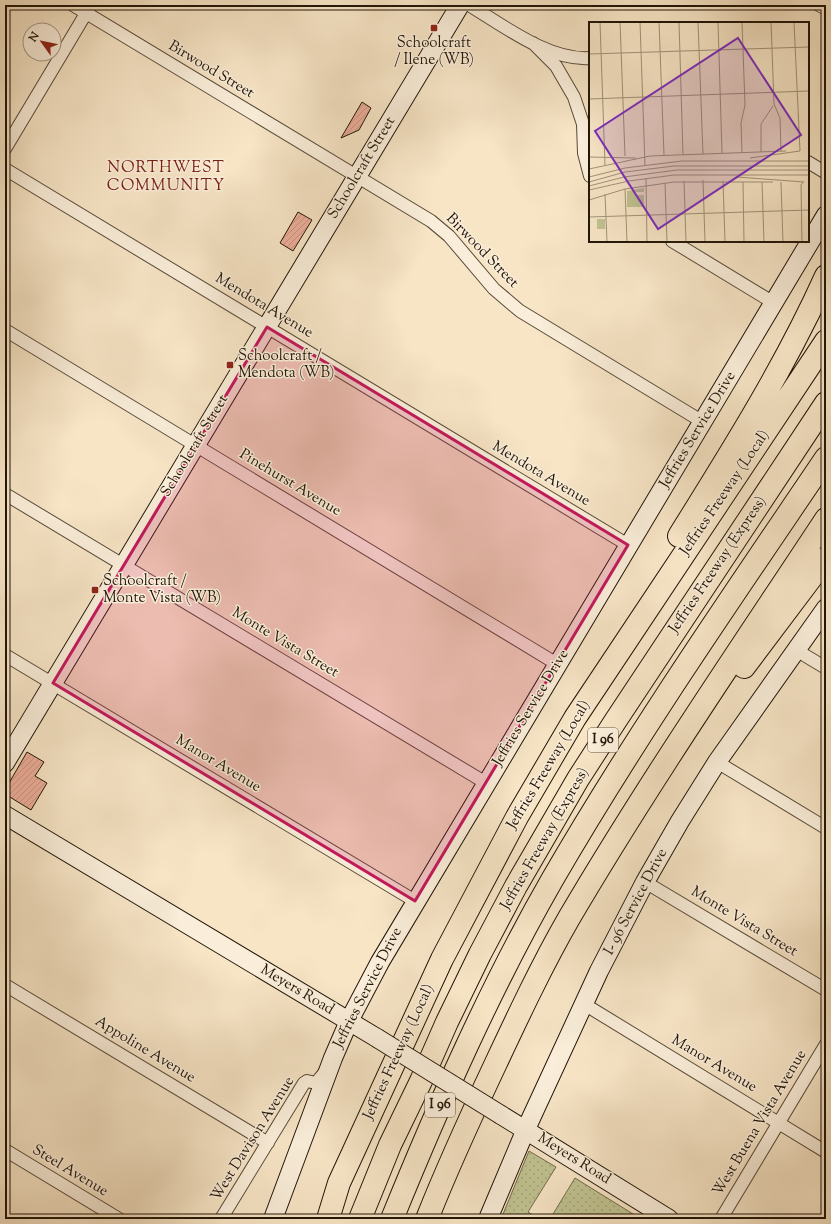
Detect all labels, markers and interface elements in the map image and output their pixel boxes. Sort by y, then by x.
north arrow [22,22,62,62]
inset map [589,22,809,242]
marker: Schoolcraft / Ilene (WB) [429,23,439,33]
text: N [25,29,44,46]
place label: Schoolcraft / Ilene (WB) [394,33,474,71]
street label: Birwood Street [164,36,258,104]
street label: Schoolcraft Street [323,113,401,223]
district label: NORTHWEST COMMUNITY [107,157,225,198]
street label: Birwood Street [441,209,523,293]
street label: Mendota Avenue [211,268,317,344]
place label: Schoolcraft / Mendota (WB) [238,346,334,384]
marker: Schoolcraft / Mendota (WB) [225,360,235,370]
street label: Jeffries Service Drive [654,368,741,493]
street label: Schoolcraft Street [156,391,234,501]
street label: Jeffries Freeway (Local) [675,426,775,561]
street label: Mendota Avenue [488,436,594,512]
street label: Pinehurst Avenue [235,444,345,522]
street label: Jeffries Freeway (Express) [664,492,772,639]
place label: Schoolcraft / Monte Vista (WB) [103,571,221,609]
marker: Schoolcraft / Monte Vista (WB) [90,585,100,595]
street label: Monte Vista Street [228,603,342,683]
street label: Jeffries Service Drive [487,646,574,771]
street label: Jeffries Freeway (Local) [502,697,596,834]
road number: I 96 [588,728,618,752]
street label: Manor Avenue [171,730,265,798]
street label: Jeffries Freeway (Express) [495,764,594,915]
street label: I- 96 Service Drive [599,845,673,959]
street label: Monte Vista Street [687,882,801,962]
street label: Jeffries Service Drive [328,924,408,1053]
street label: Meyers Road [256,960,338,1021]
street label: Jeffries Freeway (Local) [358,981,440,1124]
street label: Appoline Avenue [91,1012,199,1088]
street label: Manor Avenue [667,1030,761,1098]
street label: West Buena Vista Avenue [708,1046,812,1200]
street label: West Davison Avenue [206,1073,300,1205]
road number: I 96 [425,1093,455,1117]
street label: Meyers Road [533,1128,615,1190]
street label: Steel Avenue [28,1140,112,1202]

